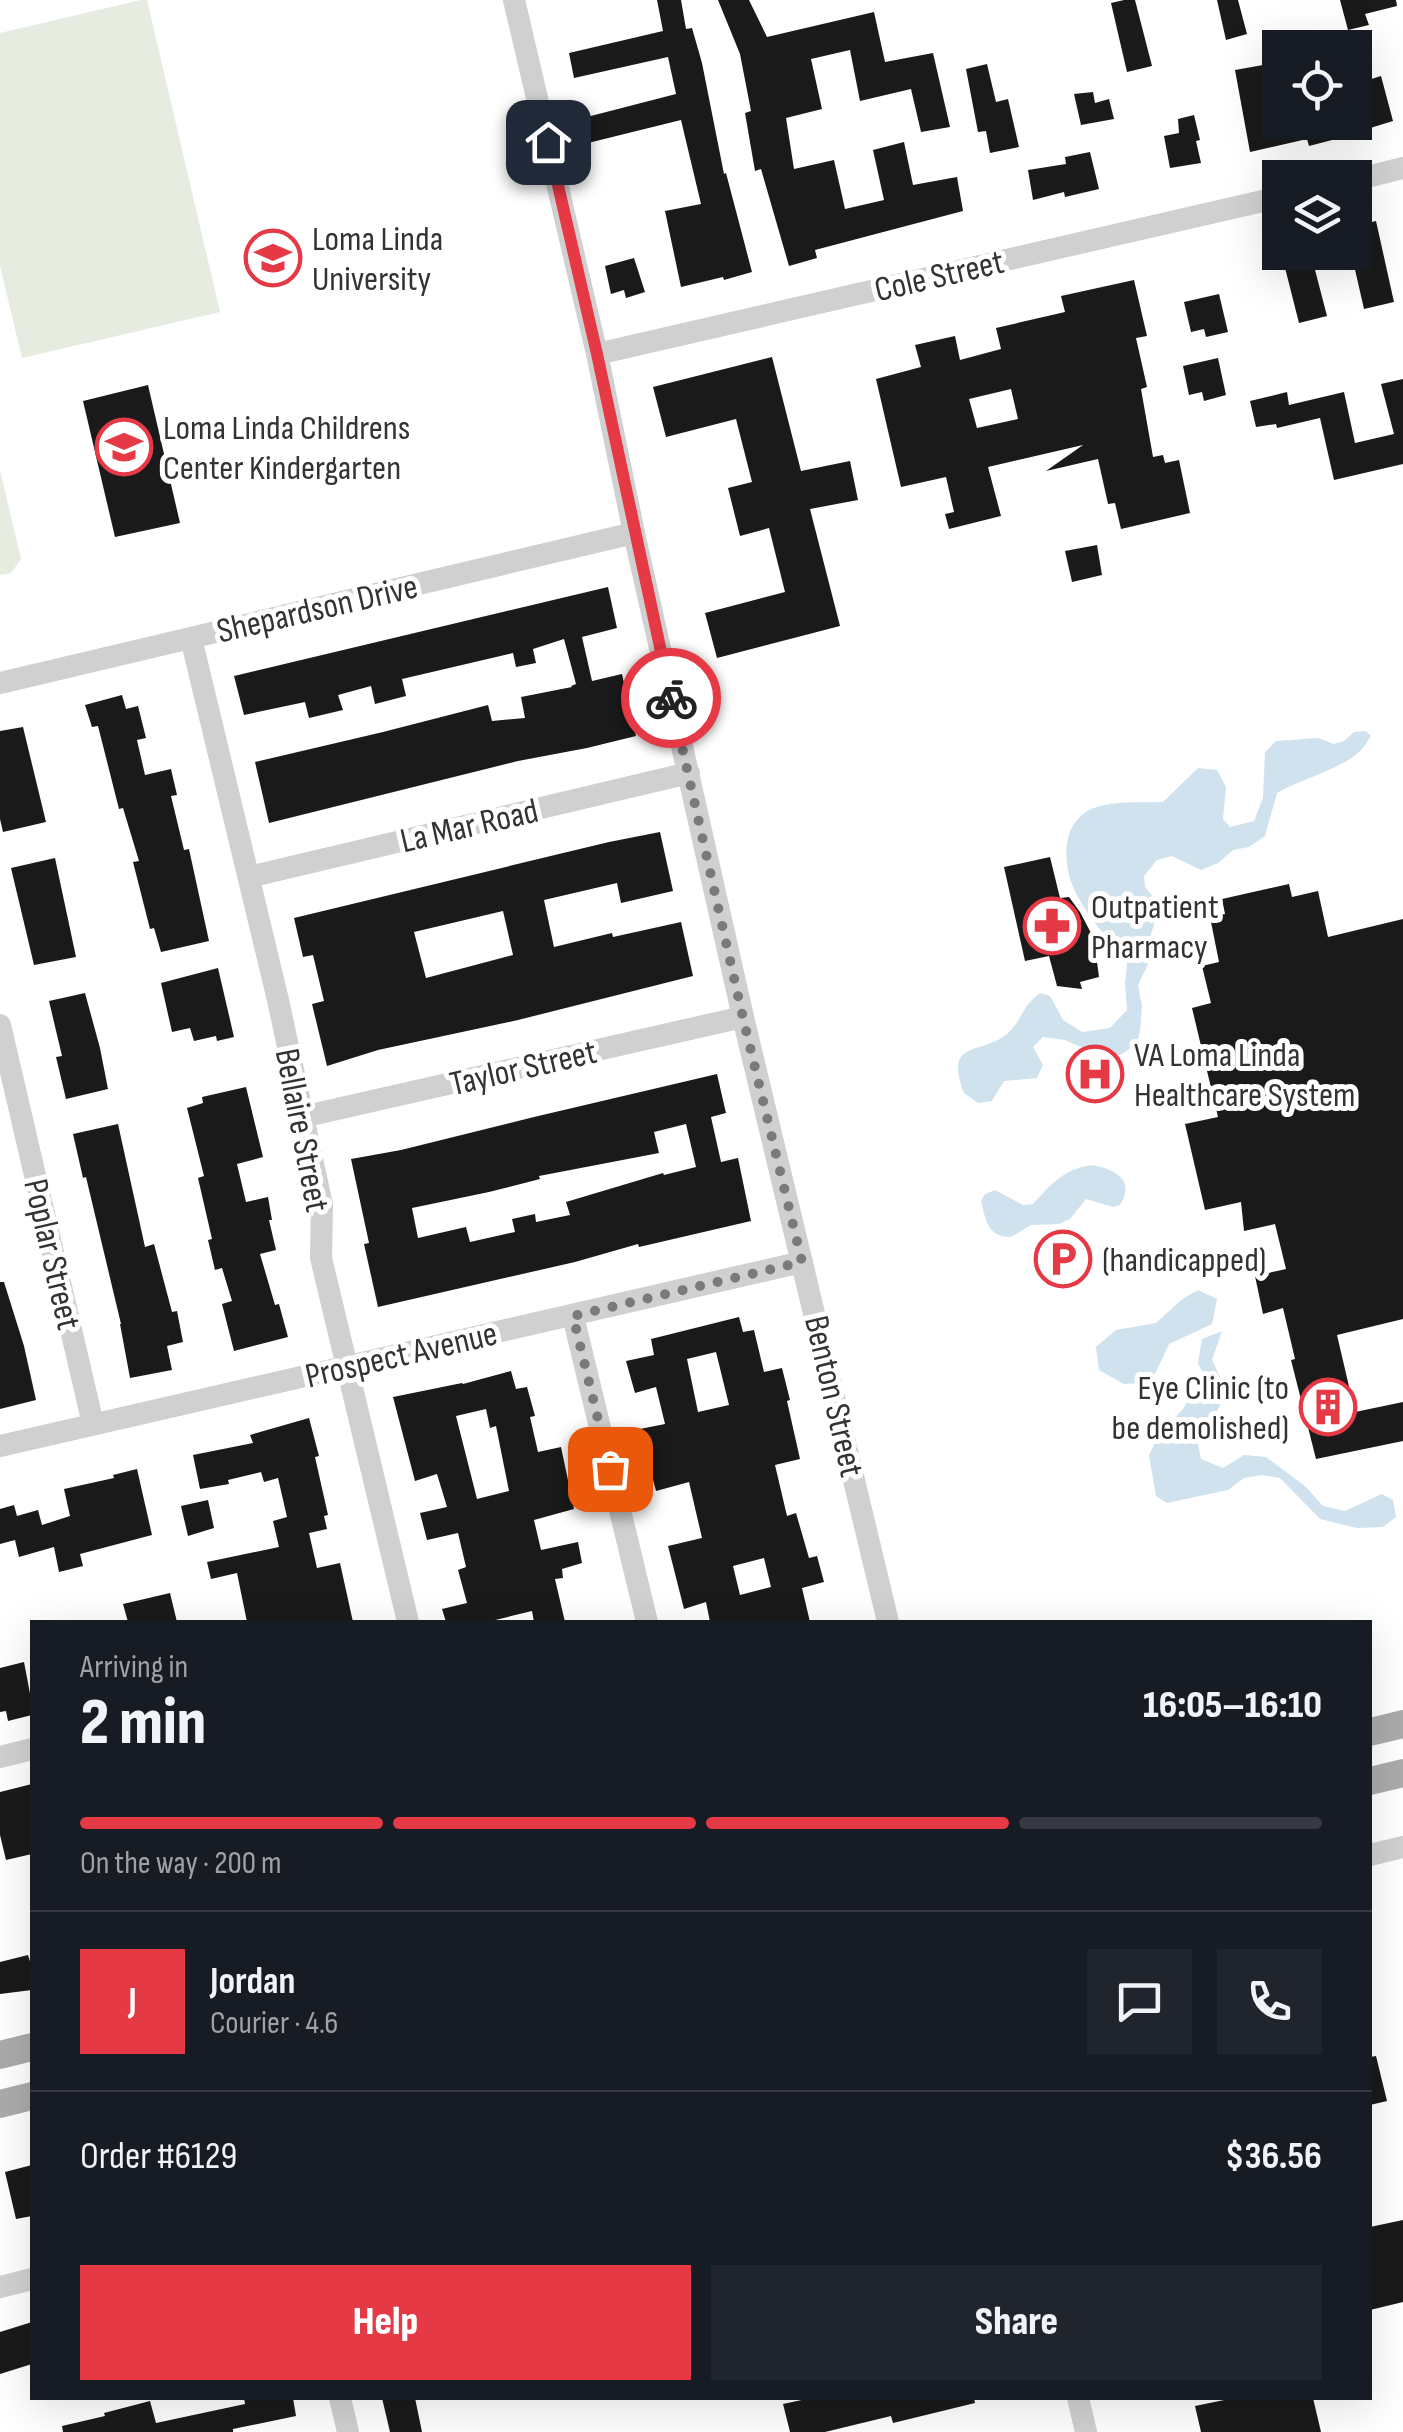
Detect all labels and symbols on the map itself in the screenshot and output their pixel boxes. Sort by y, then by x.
pin [506,100,591,185]
place label: Loma Linda University [312,218,443,301]
school or university icon: Loma Linda University [243,228,303,288]
street label: Cole Street [871,241,1008,312]
place label: Loma Linda Childrens Center Kindergarten [163,407,410,490]
school or university icon: Loma Linda Childrens Center Kindergarten [94,417,154,477]
street label: Shepardson Drive [213,565,422,653]
courier [621,648,721,748]
street label: La Mar Road [396,790,542,863]
place label: Outpatient Pharmacy [1091,886,1219,969]
pharmacy icon: Outpatient Pharmacy [1022,896,1082,956]
street label: Taylor Street [446,1031,601,1106]
place label: VA Loma Linda Healthcare System [1134,1034,1356,1117]
hospital icon: VA Loma Linda Healthcare System [1065,1044,1125,1104]
street label: Bellaire Street [265,1045,338,1216]
street label: Poplar Street [13,1175,90,1334]
parking icon: (handicapped) [1033,1229,1093,1289]
place label: (handicapped) [1102,1239,1266,1282]
street label: Benton Street [794,1312,873,1481]
street label: Prospect Avenue [301,1313,501,1398]
place label: Eye Clinic (to be demolished) [1112,1367,1289,1450]
building icon: Eye Clinic (to be demolished) [1298,1377,1358,1437]
pin [568,1427,653,1512]

